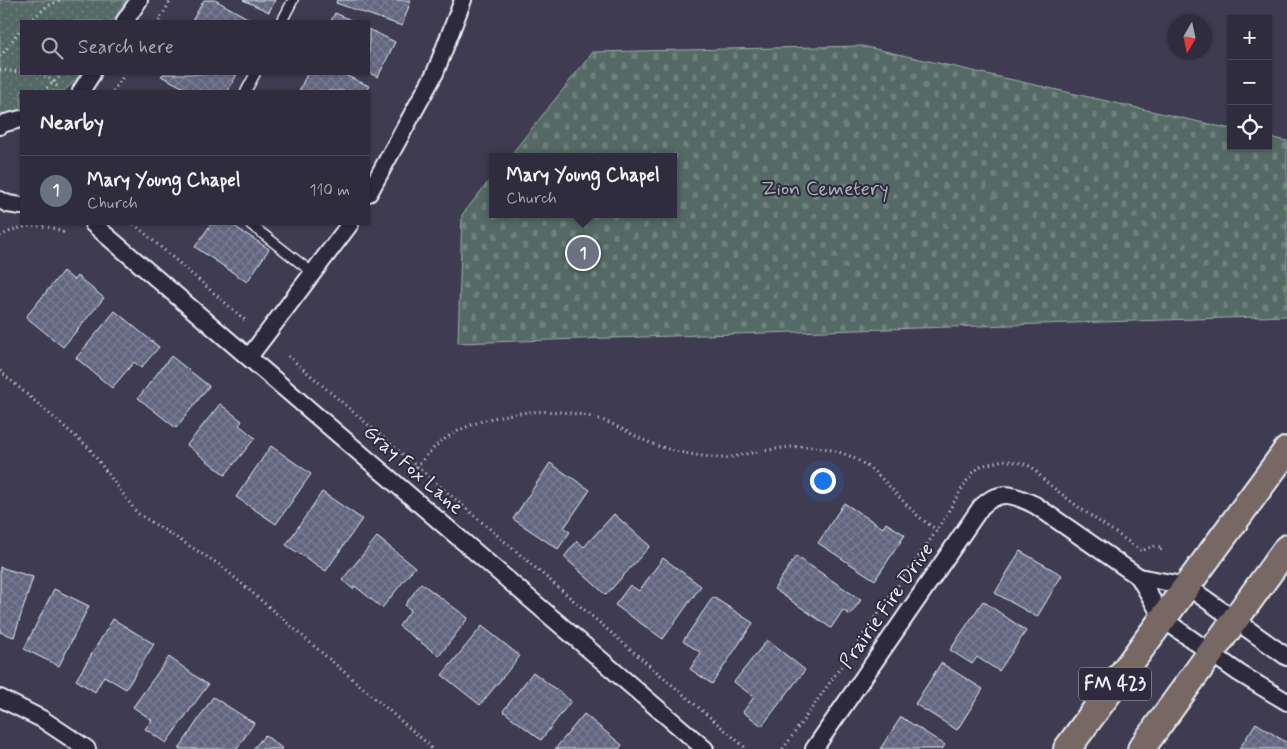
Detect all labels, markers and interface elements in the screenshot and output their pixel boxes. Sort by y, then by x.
north arrow [1167,15,1212,60]
map controls [1227,15,1272,150]
button: + [1227,15,1272,60]
search box [20,20,370,75]
icon: search [38,34,66,62]
text: Search here [78,35,174,60]
button: − [1227,60,1272,105]
button: locate [1227,105,1272,150]
text: Nearby [40,109,104,137]
popup [489,153,677,218]
text: Mary Young Chapel [506,163,660,188]
text: Mary Young Chapel [87,168,241,193]
park label: Zion Cemetery [761,176,889,203]
text: 1 [52,180,60,201]
text: 110 m [309,180,350,201]
text: Church [506,188,557,209]
text: Church [87,193,138,214]
pin: 1 [567,234,599,272]
street label: Gray Fox Lane [357,419,469,521]
your location [810,468,836,494]
street label: Prairie Fire Drive [834,538,940,674]
road number: FM 423 [1079,668,1151,701]

